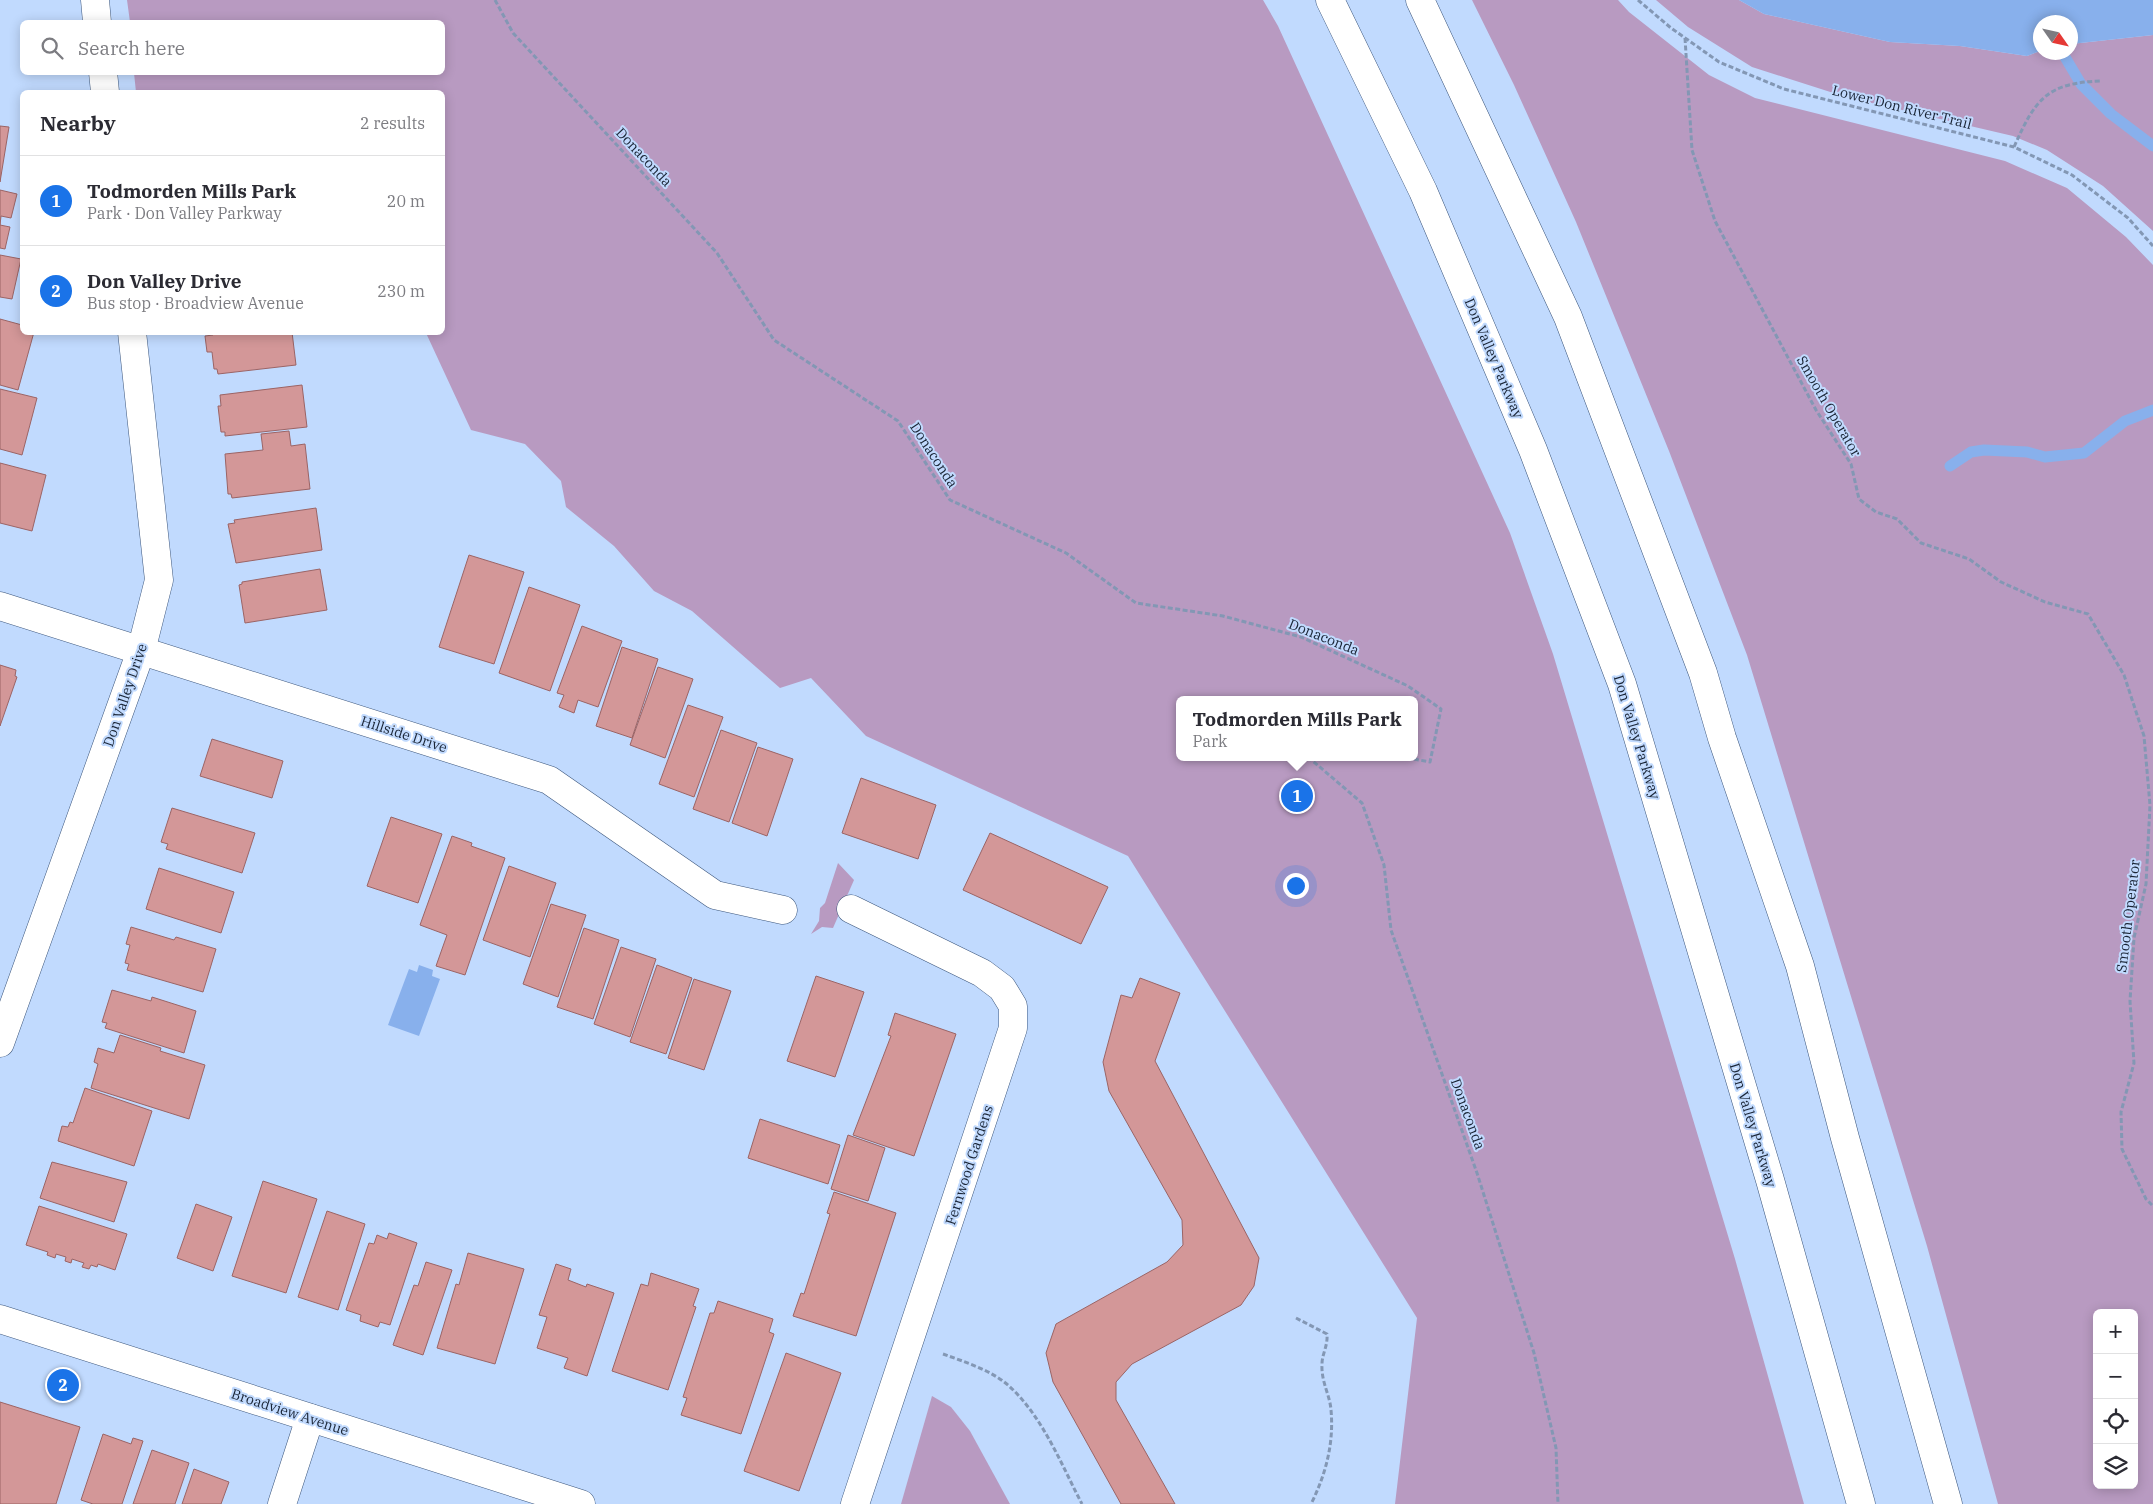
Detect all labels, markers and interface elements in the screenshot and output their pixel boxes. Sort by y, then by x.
north arrow [2033,15,2078,60]
search box [20,20,445,75]
icon: search [38,34,66,62]
text: Search here [78,36,185,60]
street label: Lower Don River Trail [1830,81,1974,133]
text: Nearby [40,109,116,137]
text: 2 results [360,113,425,133]
street label: Donaconda [612,124,676,191]
text: Todmorden Mills Park [87,179,296,203]
text: 1 [51,191,61,211]
text: 20 m [387,191,425,211]
text: Park · Don Valley Parkway [87,203,282,223]
text: Don Valley Drive [87,269,241,293]
text: 2 [51,281,61,301]
text: 230 m [377,281,425,301]
text: Bus stop · Broadview Avenue [87,293,304,313]
street label: Don Valley Parkway [1461,295,1528,421]
street label: Smooth Operator [1793,352,1866,460]
street label: Donaconda [906,419,962,491]
street label: Donaconda [1286,615,1362,659]
street label: Don Valley Drive [99,641,151,749]
street label: Don Valley Parkway [1610,673,1665,802]
popup [1176,696,1418,761]
text: Todmorden Mills Park [1192,707,1402,731]
street label: Hillside Drive [359,712,449,756]
text: Park [1192,731,1227,751]
pin: 1 [1281,777,1313,815]
street label: Smooth Operator [2112,858,2144,973]
your location [1283,873,1309,899]
street label: Don Valley Parkway [1726,1061,1781,1190]
street label: Donaconda [1447,1076,1489,1152]
street label: Fernwood Gardens [941,1103,997,1227]
map controls [2093,1309,2138,1489]
button: + [2093,1309,2138,1354]
button: − [2093,1354,2138,1399]
pin: 2 [47,1366,79,1404]
street label: Broadview Avenue [229,1385,351,1439]
button: locate [2093,1399,2138,1444]
button: layers [2093,1444,2138,1489]

